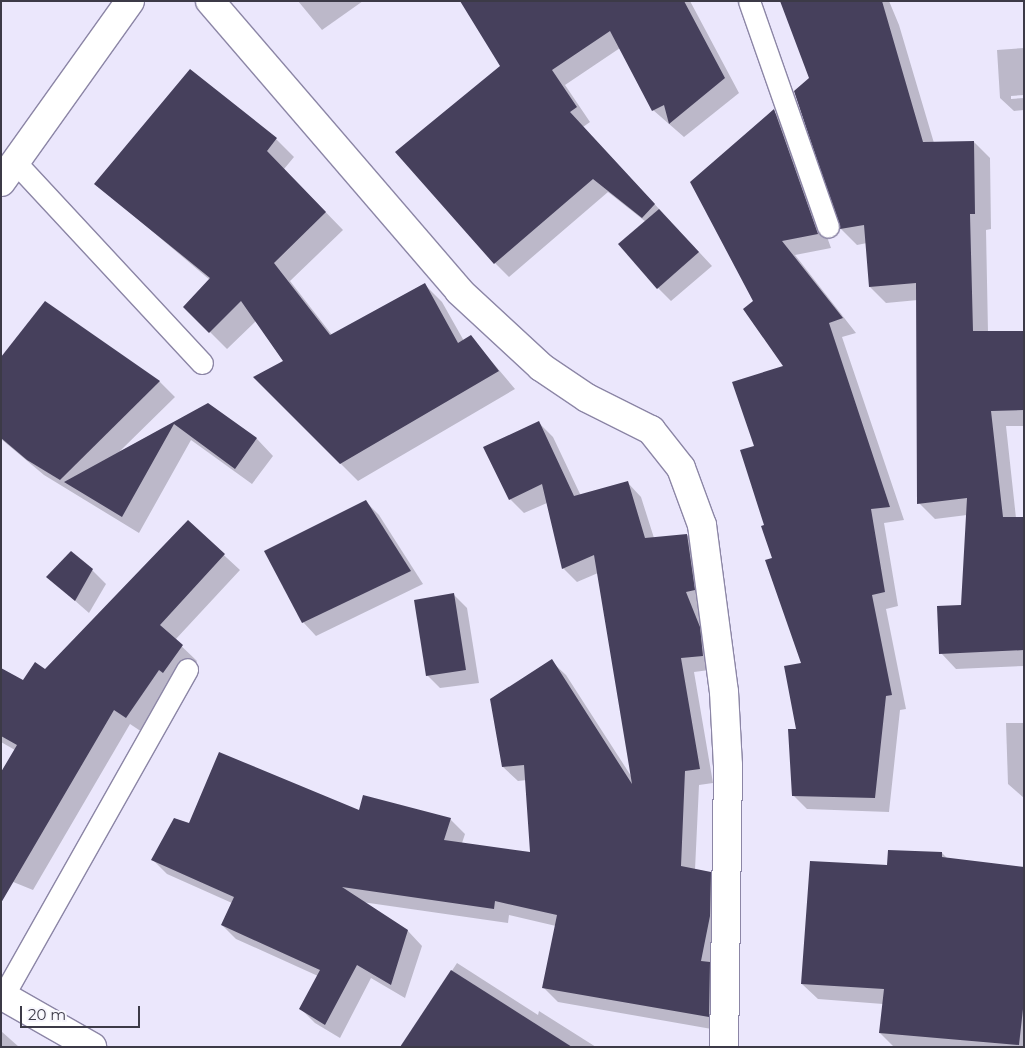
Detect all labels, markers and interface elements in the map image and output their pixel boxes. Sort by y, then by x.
scale bar [22,996,142,1028]
text: 20 m [28,1005,66,1024]

